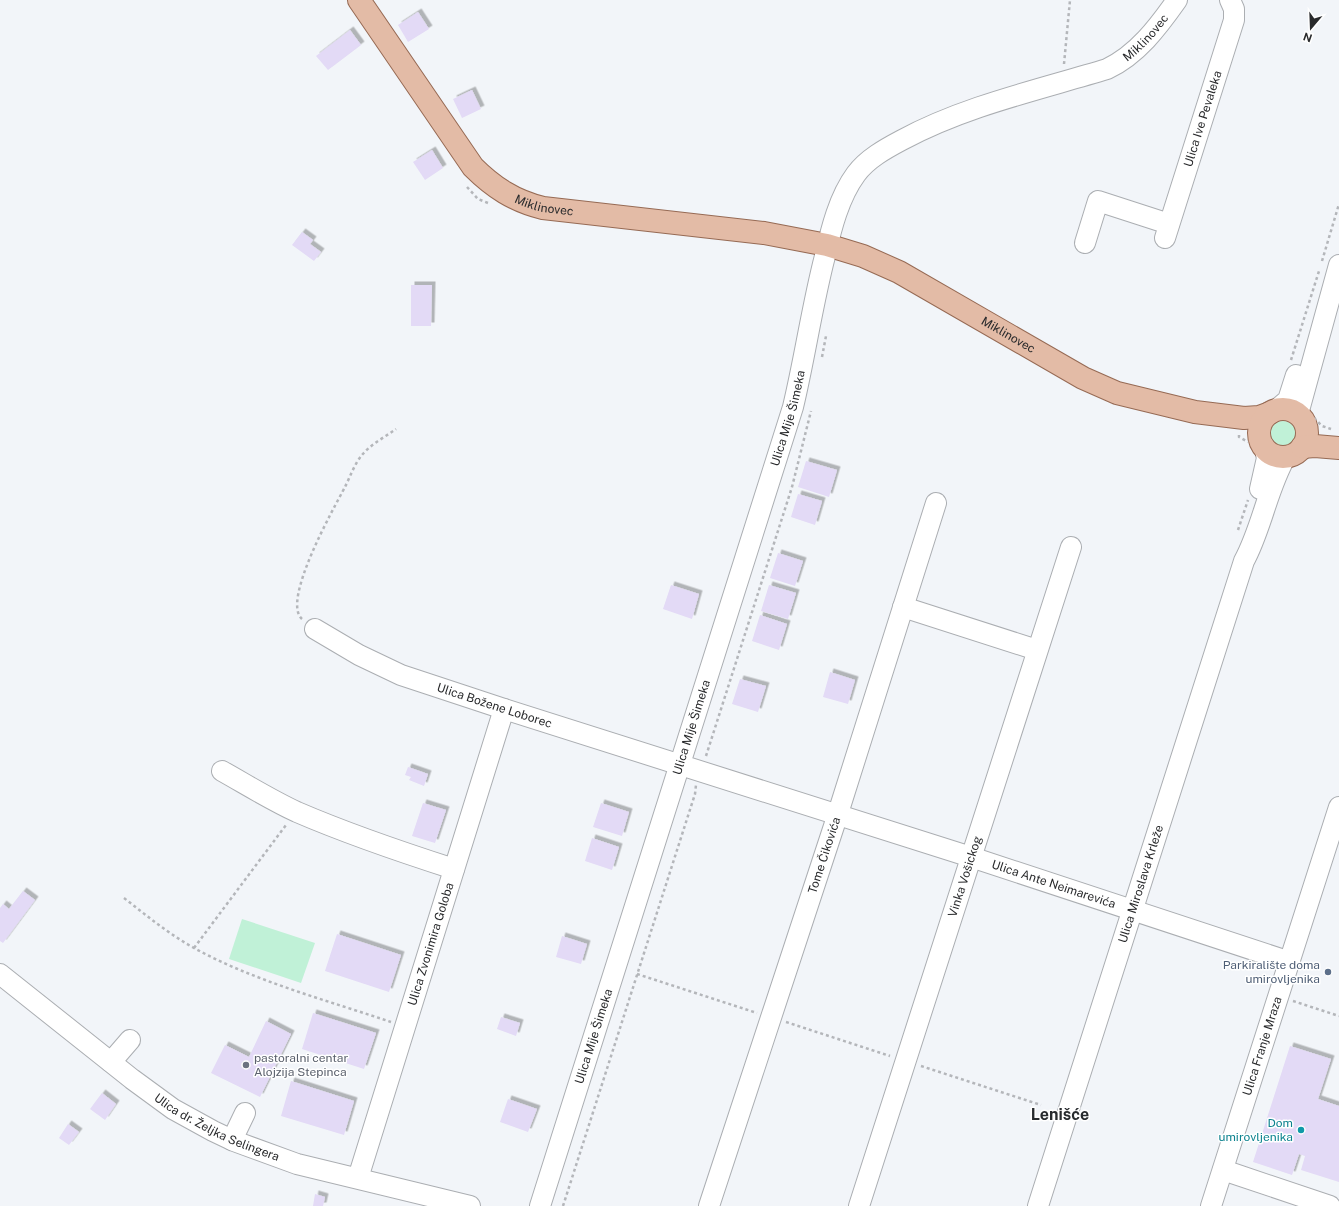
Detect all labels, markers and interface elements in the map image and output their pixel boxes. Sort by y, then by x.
north arrow [1291,8,1331,48]
street label: Miklinovec [1120,11,1171,64]
text: N [1302,30,1314,45]
street label: Ulica Ive Pevaleka [1181,69,1225,169]
street label: Miklinovec [512,192,574,218]
street label: Miklinovec [979,314,1038,356]
street label: Ulica Mije Šimeka [768,369,808,468]
street label: Ulica Mije Šimeka [670,678,713,777]
street label: Ulica Božene Loborec [435,680,554,731]
street label: Tome Čikovića [805,815,843,896]
street label: Ulica Miroslava Krleže [1115,823,1166,945]
street label: Vinka Vošickog [945,834,985,919]
street label: Ulica Ante Neimarevića [990,857,1117,911]
street label: Ulica Zvonimira Goloba [405,881,457,1007]
place label: Parkiralište doma umirovljenika [1223,958,1320,986]
marker: Parkiralište doma umirovljenika [1323,967,1333,977]
street label: Ulica Mije Šimeka [572,987,615,1086]
street label: Ulica Franje Mraza [1240,995,1285,1097]
place label: pastoralni centar Alojzija Stepinca [254,1051,348,1079]
marker: pastoralni centar Alojzija Stepinca [241,1060,251,1070]
street label: Ulica dr. Željka Selingera [151,1091,281,1164]
district label: Lenišće [1031,1105,1089,1124]
place label: Dom umirovljenika [1218,1116,1293,1144]
marker: Dom umirovljenika [1296,1125,1306,1135]

